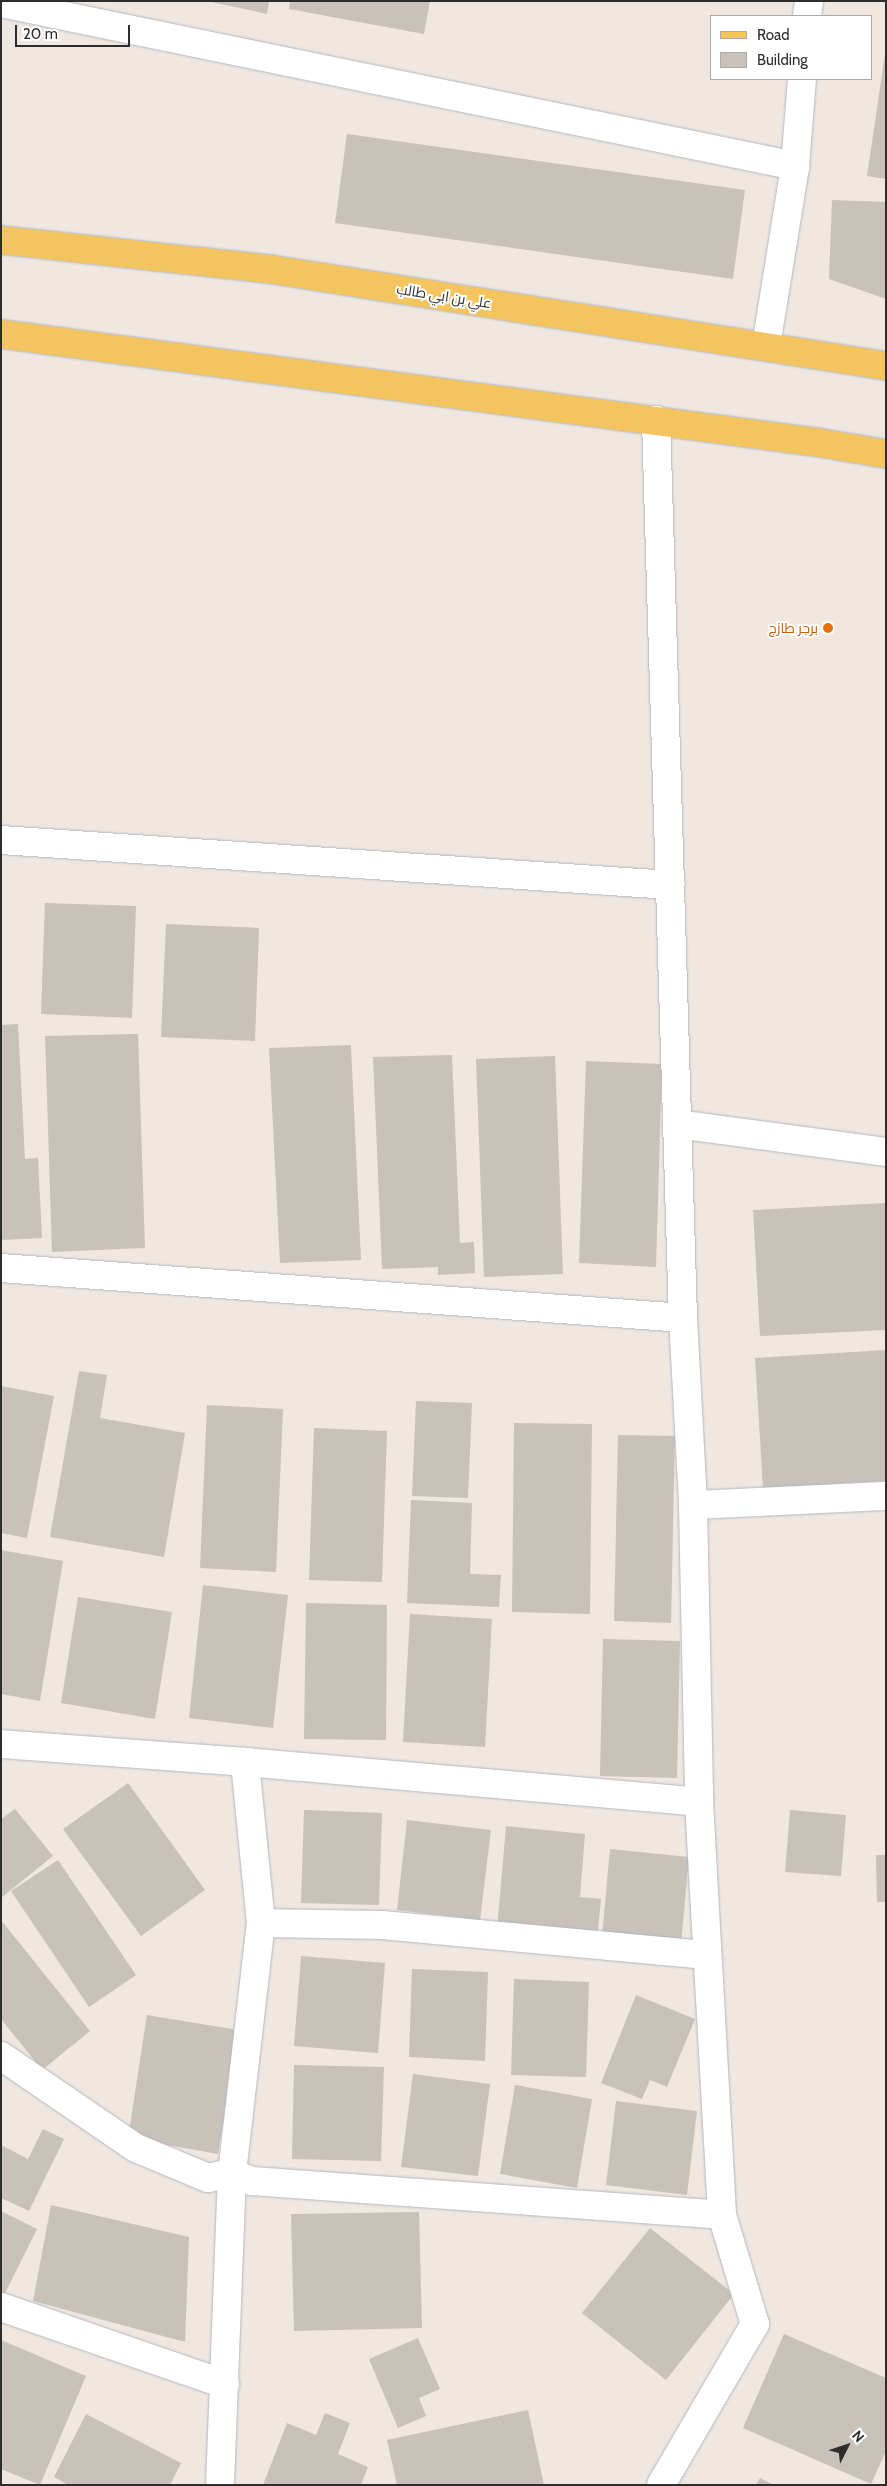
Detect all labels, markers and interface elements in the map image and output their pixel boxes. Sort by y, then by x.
scale bar [18,15,132,47]
legend [710,15,872,80]
text: 20 m [23,25,58,43]
text: Road [757,26,790,44]
text: Building [757,51,808,69]
street label: علي بن ابي طالب [395,280,493,312]
place label: برجر طازج [769,620,818,636]
marker: برجر طازج [822,622,834,634]
north arrow [822,2421,872,2471]
text: N [848,2427,868,2446]

